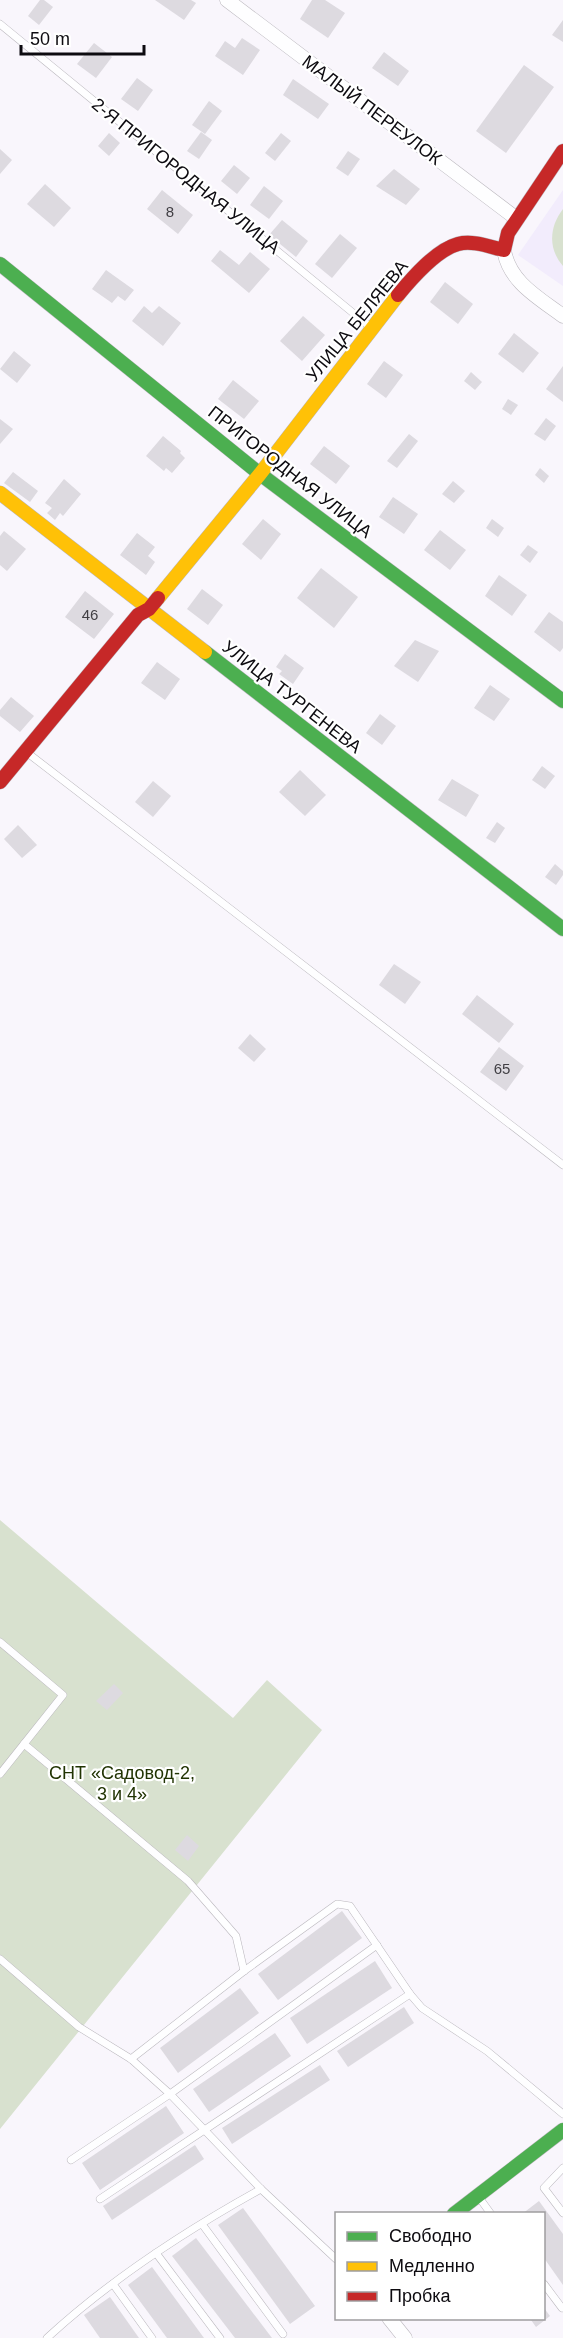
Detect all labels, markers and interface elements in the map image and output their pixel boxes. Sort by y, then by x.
scale bar [21,18,144,56]
text: 50 m [30,29,70,49]
street label: МАЛЫЙ ПЕРЕУЛОК [298,50,447,169]
street label: 2-Я ПРИГОРОДНАЯ УЛИЦА [88,94,284,258]
house number: 8 [166,203,174,220]
street label: УЛИЦА БЕЛЯЕВА [302,256,412,386]
street label: ПРИГОРОДНАЯ УЛИЦА [204,402,376,542]
house number: 46 [82,606,98,623]
street label: УЛИЦА ТУРГЕНЕВА [219,637,365,757]
house number: 65 [494,1060,510,1077]
park label: СНТ «Садовод-2, 3 и 4» [49,1763,195,1804]
legend [335,2212,545,2320]
text: Свободно [389,2226,472,2246]
text: Медленно [389,2256,475,2276]
text: Пробка [389,2286,452,2306]

